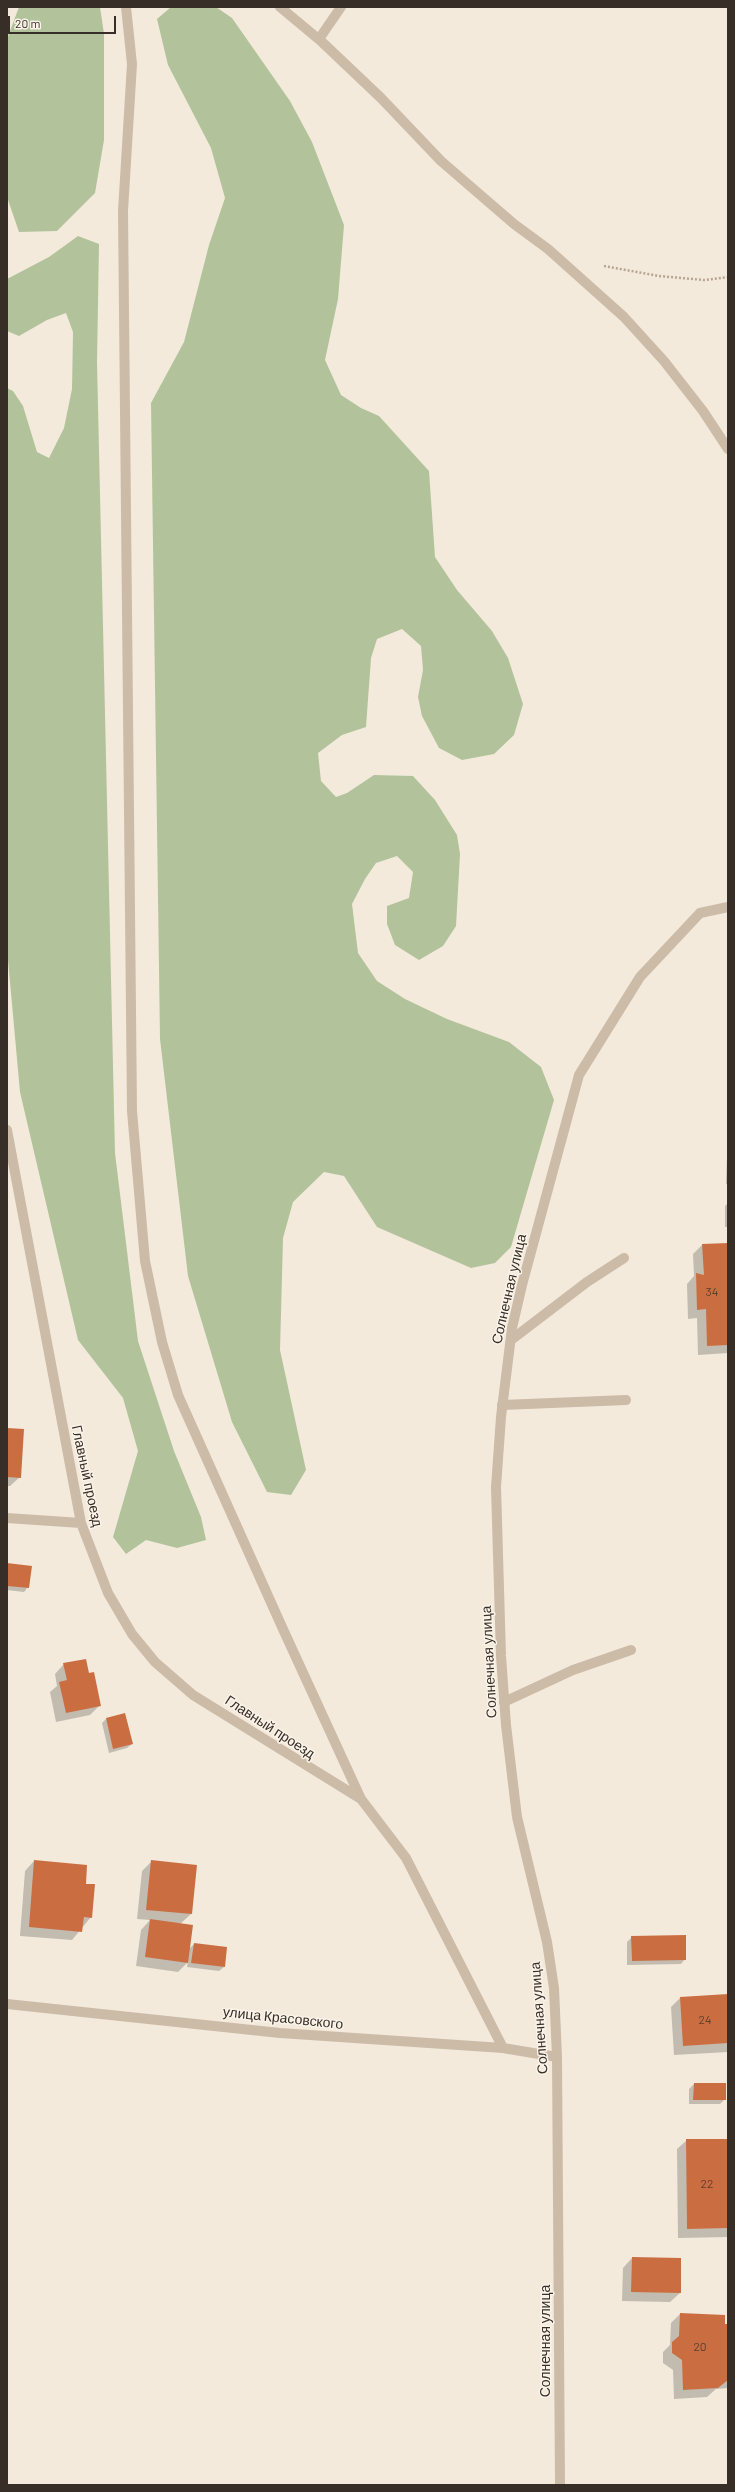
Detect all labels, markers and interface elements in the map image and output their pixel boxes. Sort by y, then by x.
scale bar [10,8,118,34]
text: 20 m [15,16,41,30]
street label: Солнечная улица [488,1232,530,1346]
house number: 34 [706,1285,718,1299]
street label: Главный проезд [68,1424,106,1528]
street label: Солнечная улица [478,1605,500,1719]
street label: Главный проезд [222,1692,318,1762]
street label: Солнечная улица [527,1961,551,2075]
street label: улица Красовского [222,2003,344,2033]
house number: 24 [698,2013,712,2027]
house number: 22 [701,2177,713,2191]
street label: Солнечная улица [537,2285,553,2397]
house number: 20 [693,2340,707,2354]

